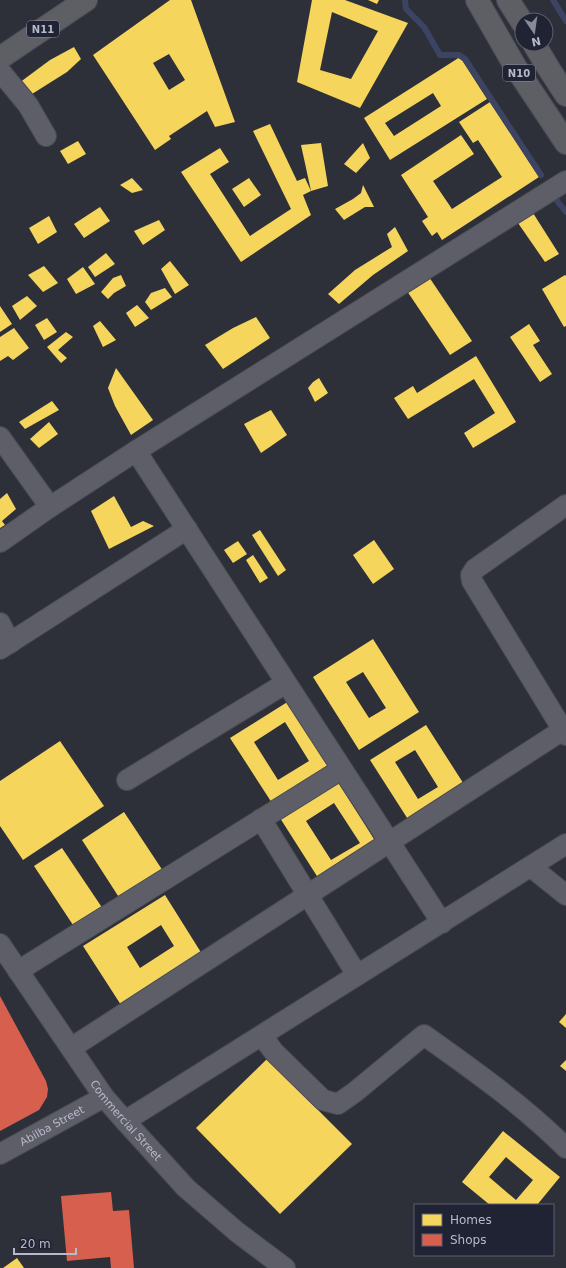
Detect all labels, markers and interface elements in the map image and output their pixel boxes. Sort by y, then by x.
north arrow [514,12,554,52]
road number: N11 [27,21,59,37]
text: N [530,34,542,49]
road number: N10 [503,65,535,81]
street label: Commercial Street [88,1077,165,1164]
street label: Abilba Street [17,1102,87,1148]
legend [414,1204,554,1256]
text: Homes [450,1213,492,1227]
scale bar [14,1230,76,1256]
text: Shops [450,1233,486,1247]
text: 20 m [20,1237,51,1251]

